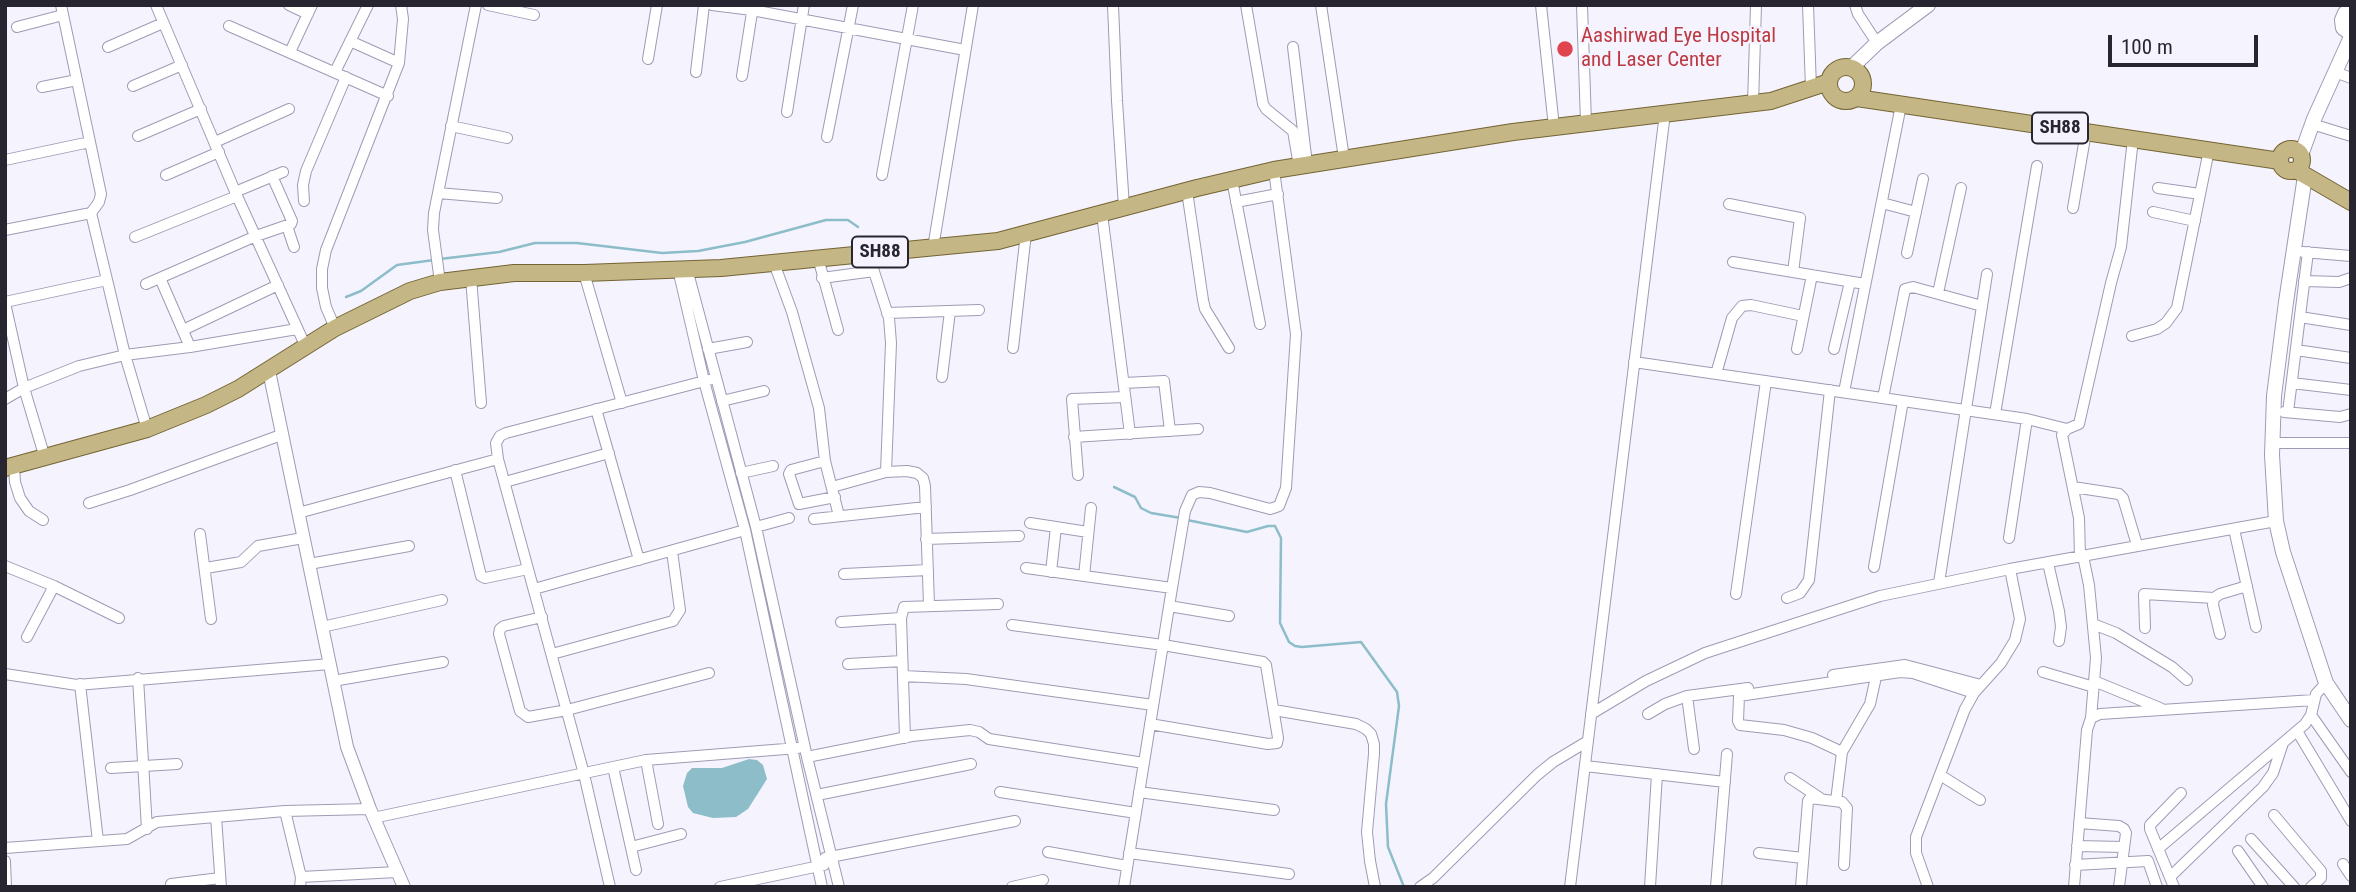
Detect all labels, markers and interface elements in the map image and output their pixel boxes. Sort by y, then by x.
scale bar [2111,21,2262,65]
place label: Aashirwad Eye Hospital and Laser Center [1581,24,1776,74]
text: 100 m [2121,35,2173,59]
marker: Aashirwad Eye Hospital and Laser Center [1555,39,1575,59]
road number: SH88 [2032,112,2088,144]
road number: SH88 [852,236,908,268]

